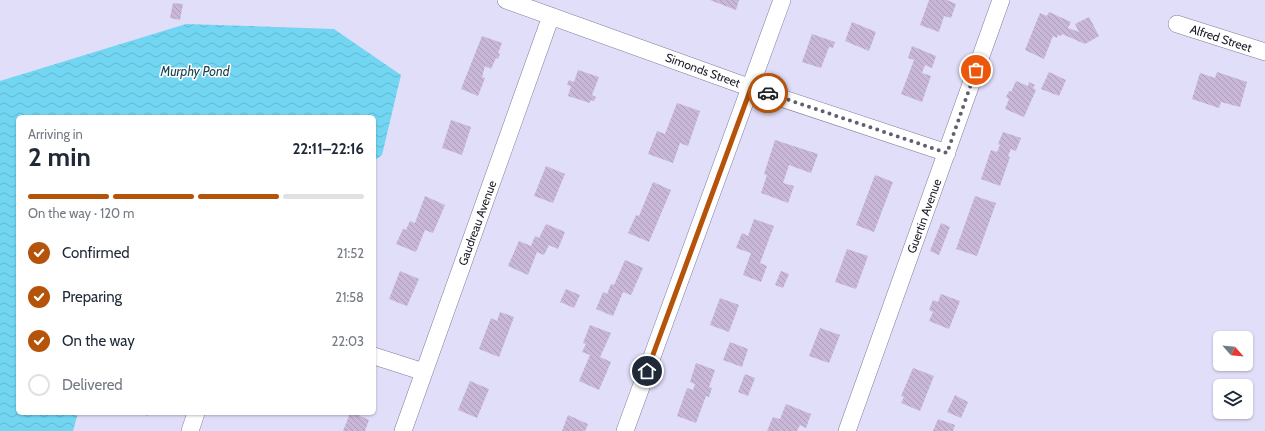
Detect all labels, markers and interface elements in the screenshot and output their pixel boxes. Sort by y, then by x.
street label: Alfred Street [1188,21,1254,55]
street label: Simonds Street [664,50,742,90]
pin [959,53,993,87]
icon: bag [965,59,987,81]
water label: Murphy Pond [160,63,230,79]
courier [748,73,788,113]
icon: car [757,82,779,104]
text: Arriving in [28,126,83,142]
text: 22:11–22:16 [292,140,364,158]
text: 2 min [28,141,91,173]
street label: Guertin Avenue [904,177,944,255]
street label: Gaudreau Avenue [455,178,499,268]
text: On the way · 120 m [28,205,134,221]
icon: check [28,242,50,264]
text: Confirmed [62,244,130,262]
text: 21:52 [336,245,364,261]
icon: check [28,286,50,308]
text: Preparing [62,288,122,306]
text: 21:58 [335,289,364,305]
icon: check [28,330,50,352]
north arrow [1213,331,1253,371]
map controls [1213,331,1253,419]
text: On the way [62,332,135,350]
text: 22:03 [332,333,364,349]
pin [630,354,664,388]
icon: home [636,360,658,382]
text: Delivered [62,376,123,394]
button: layers [1213,379,1253,419]

